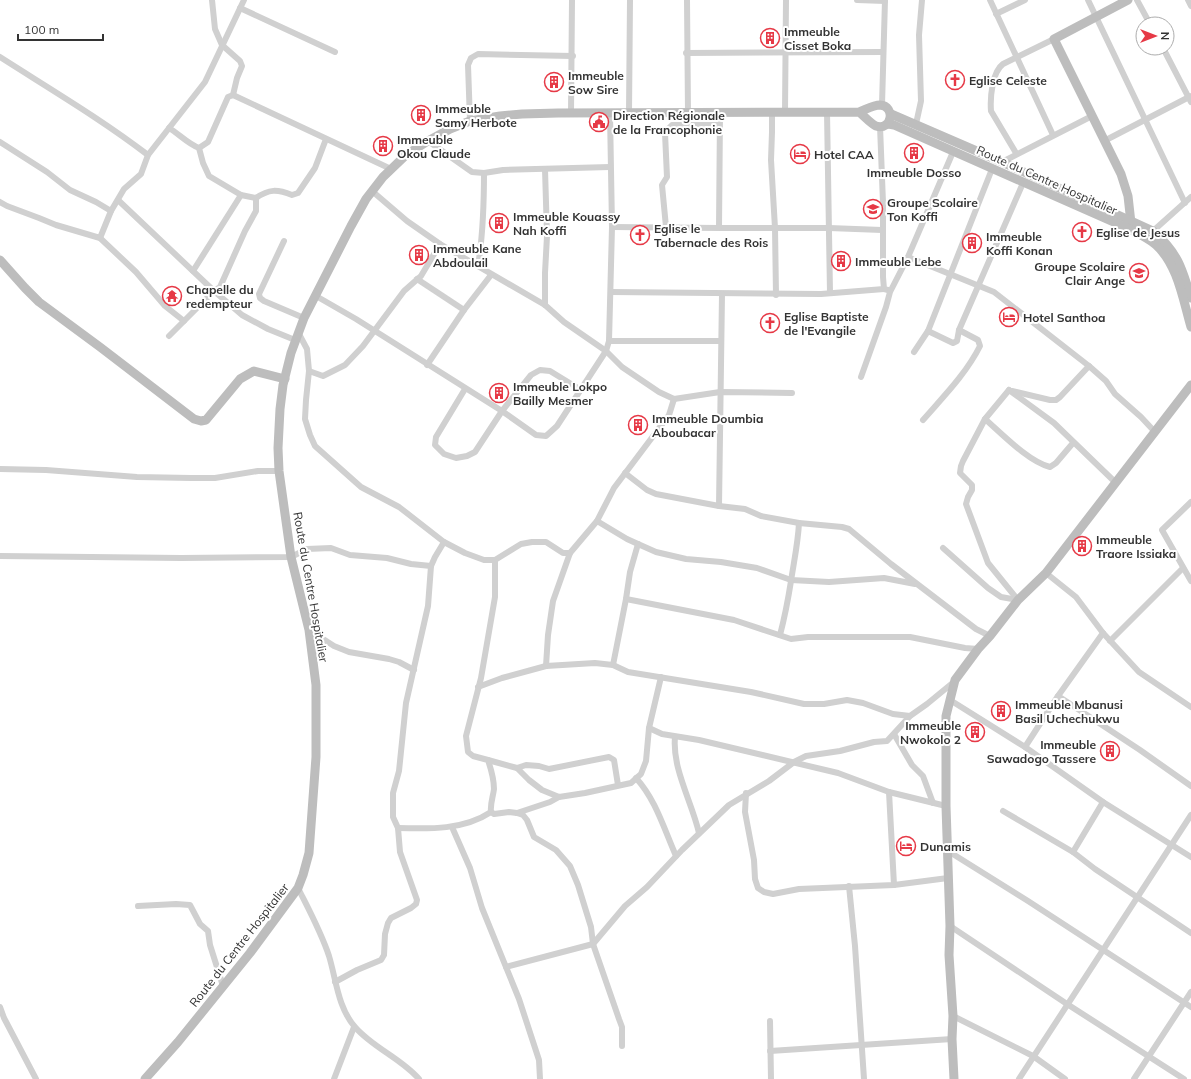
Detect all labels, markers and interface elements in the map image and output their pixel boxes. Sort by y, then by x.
scale bar [18,16,103,42]
north arrow [1135,16,1175,56]
text: 100 m [24,22,59,37]
place label: Immeuble Cisset Boka [784,24,851,53]
building icon: Immeuble Cisset Boka [759,27,781,49]
text: N [1158,32,1172,40]
place label: Immeuble Sow Sire [568,68,624,97]
church icon: Eglise Celeste [944,69,966,91]
building icon: Immeuble Sow Sire [543,71,565,93]
place label: Eglise Celeste [969,73,1047,88]
place label: Immeuble Samy Herbote [435,101,517,130]
building icon: Immeuble Samy Herbote [410,104,432,126]
place label: Direction Régionale de la Francophonie [613,108,725,137]
public building icon: Direction Régionale de la Francophonie [588,111,610,133]
place label: Immeuble Okou Claude [397,132,471,161]
building icon: Immeuble Okou Claude [372,135,394,157]
building icon: Immeuble Dosso [903,142,925,164]
street label: Route du Centre Hospitalier [974,142,1120,218]
hotel icon: Hotel CAA [789,143,811,165]
place label: Hotel CAA [814,147,874,162]
place label: Immeuble Dosso [867,165,961,180]
place label: Groupe Scolaire Ton Koffi [887,195,978,224]
school or university icon: Groupe Scolaire Ton Koffi [862,198,884,220]
place label: Immeuble Kouassy Nah Koffi [513,209,621,238]
building icon: Immeuble Kouassy Nah Koffi [488,212,510,234]
place label: Eglise le Tabernacle des Rois [654,221,768,250]
church icon: Eglise de Jesus [1071,221,1093,243]
church icon: Eglise le Tabernacle des Rois [629,224,651,246]
place label: Eglise de Jesus [1096,225,1180,240]
place label: Immeuble Koffi Konan [986,229,1053,258]
building icon: Immeuble Koffi Konan [961,232,983,254]
place label: Immeuble Kane Abdoulail [433,241,522,270]
building icon: Immeuble Kane Abdoulail [408,244,430,266]
building icon: Immeuble Lebe [830,250,852,272]
place label: Immeuble Lebe [855,254,942,269]
place label: Groupe Scolaire Clair Ange [1034,259,1125,288]
school or university icon: Groupe Scolaire Clair Ange [1128,262,1150,284]
place label: Chapelle du redempteur [186,282,254,311]
temple icon: Chapelle du redempteur [161,285,183,307]
hotel icon: Hotel Santhoa [998,306,1020,328]
place label: Eglise Baptiste de l'Evangile [784,309,869,338]
place label: Hotel Santhoa [1023,310,1106,325]
church icon: Eglise Baptiste de l'Evangile [759,312,781,334]
place label: Immeuble Lokpo Bailly Mesmer [513,379,607,408]
building icon: Immeuble Lokpo Bailly Mesmer [488,382,510,404]
place label: Immeuble Doumbia Aboubacar [652,411,763,440]
building icon: Immeuble Doumbia Aboubacar [627,414,649,436]
street label: Route du Centre Hospitalier [290,511,332,664]
place label: Immeuble Traore Issiaka [1096,532,1176,561]
building icon: Immeuble Traore Issiaka [1071,535,1093,557]
place label: Immeuble Mbanusi Basil Uchechukwu [1015,697,1123,726]
building icon: Immeuble Mbanusi Basil Uchechukwu [990,700,1012,722]
place label: Immeuble Nwokolo 2 [900,718,961,747]
building icon: Immeuble Nwokolo 2 [964,721,986,743]
place label: Immeuble Sawadogo Tassere [987,737,1096,766]
building icon: Immeuble Sawadogo Tassere [1099,740,1121,762]
hotel icon: Dunamis [895,835,917,857]
place label: Dunamis [920,839,971,854]
street label: Route du Centre Hospitalier [186,880,292,1010]

